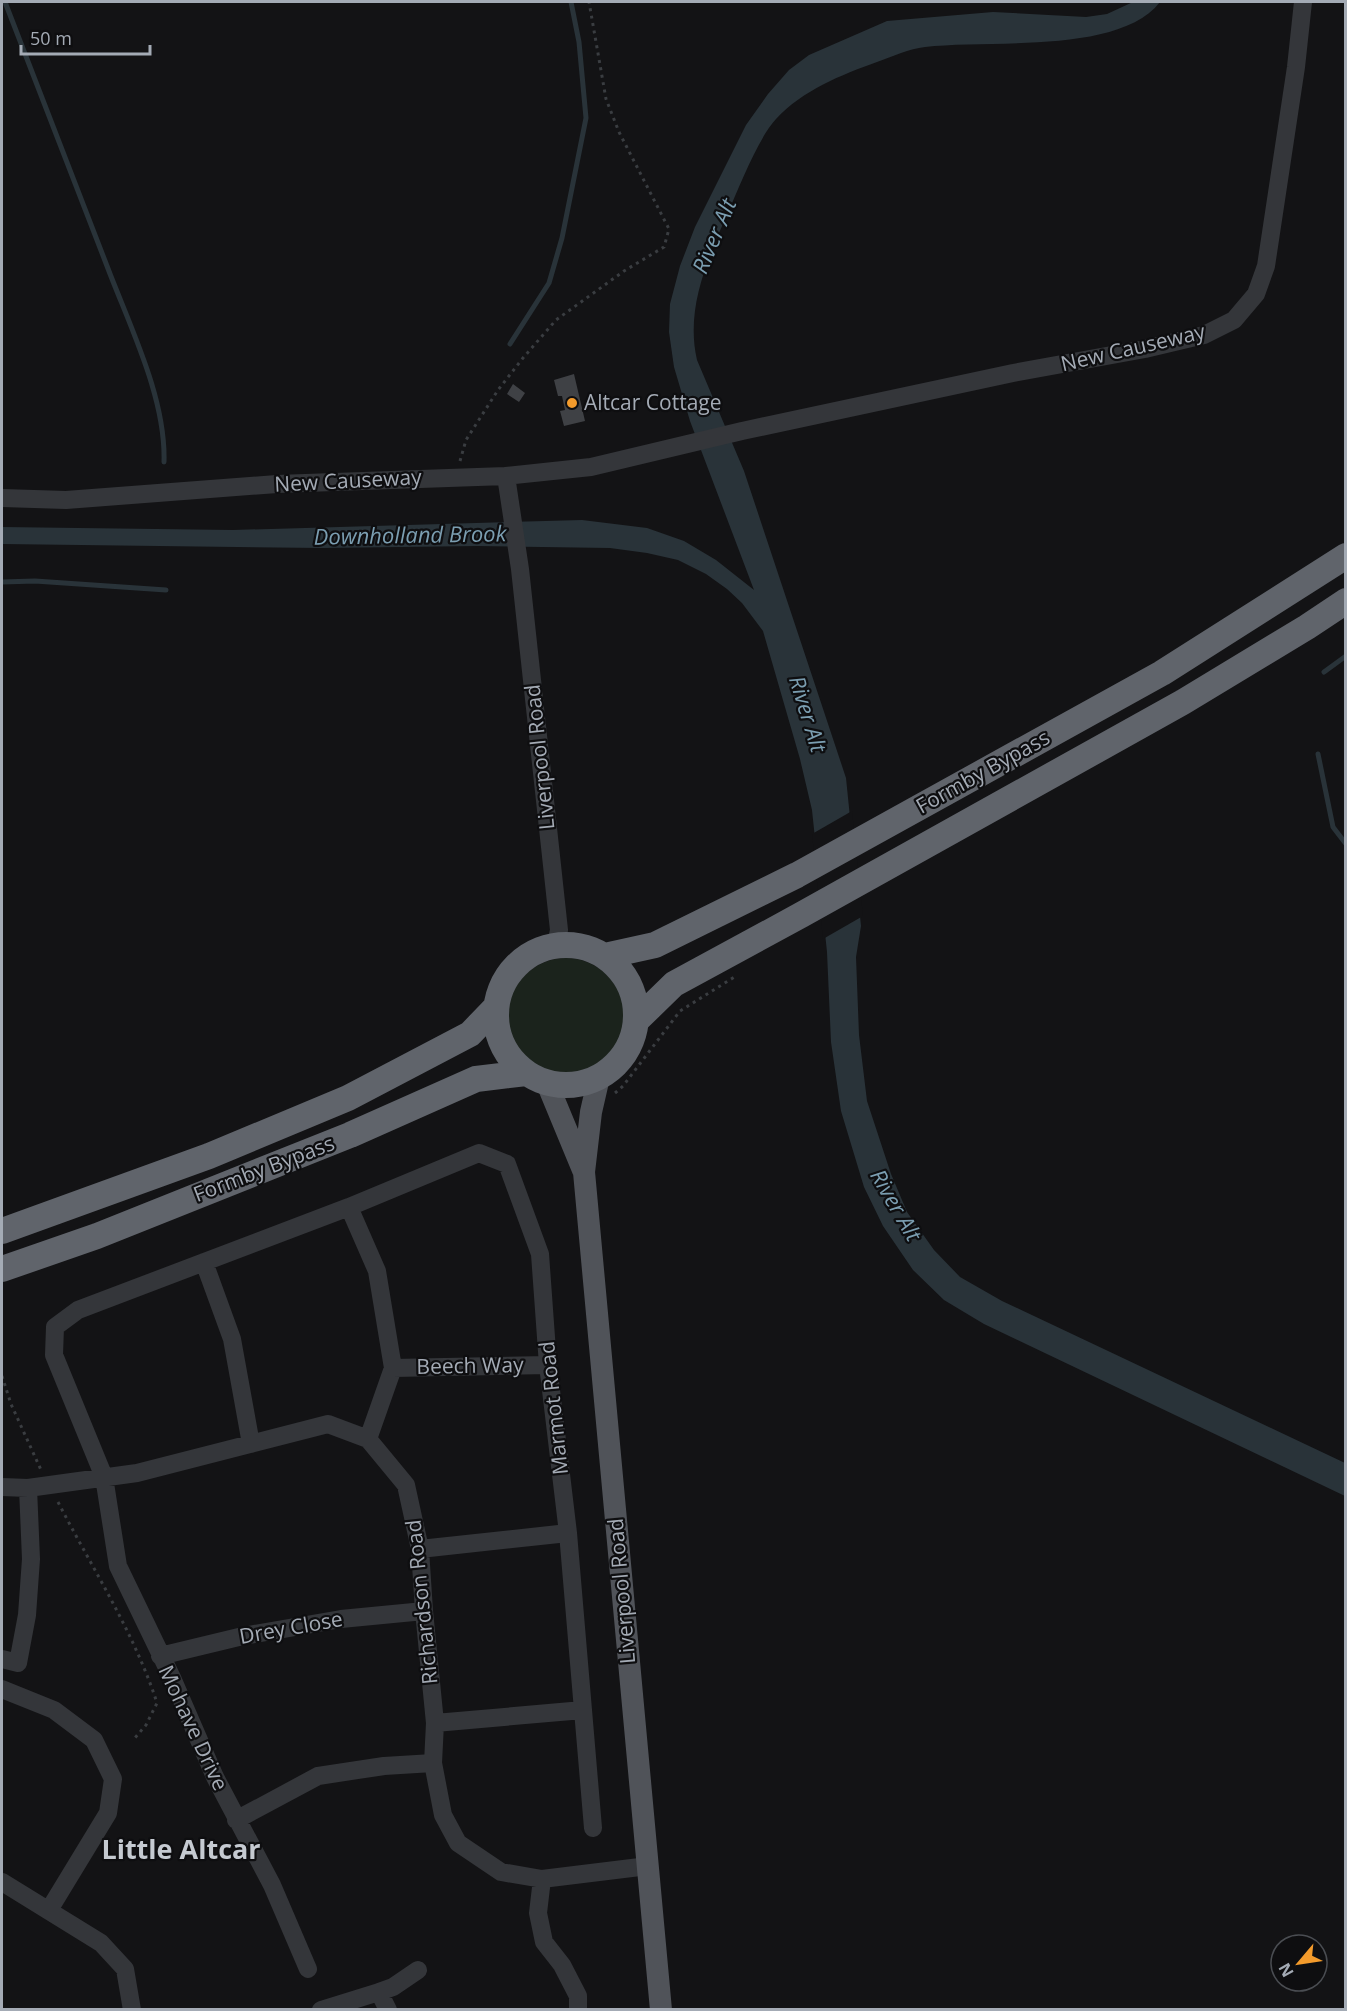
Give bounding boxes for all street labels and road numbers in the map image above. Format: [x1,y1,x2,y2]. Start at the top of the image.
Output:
street label: New Causeway [1058,317,1208,377]
street label: New Causeway [274,462,423,498]
street label: Liverpool Road [517,683,561,831]
street label: Formby Bypass [911,723,1054,819]
street label: Formby Bypass [189,1128,338,1208]
street label: Marmot Road [532,1340,574,1476]
street label: Beech Way [416,1350,524,1380]
street label: Liverpool Road [601,1517,641,1665]
street label: Richardson Road [398,1518,444,1686]
street label: Drey Close [237,1604,345,1650]
street label: Mohave Drive [153,1660,235,1795]

